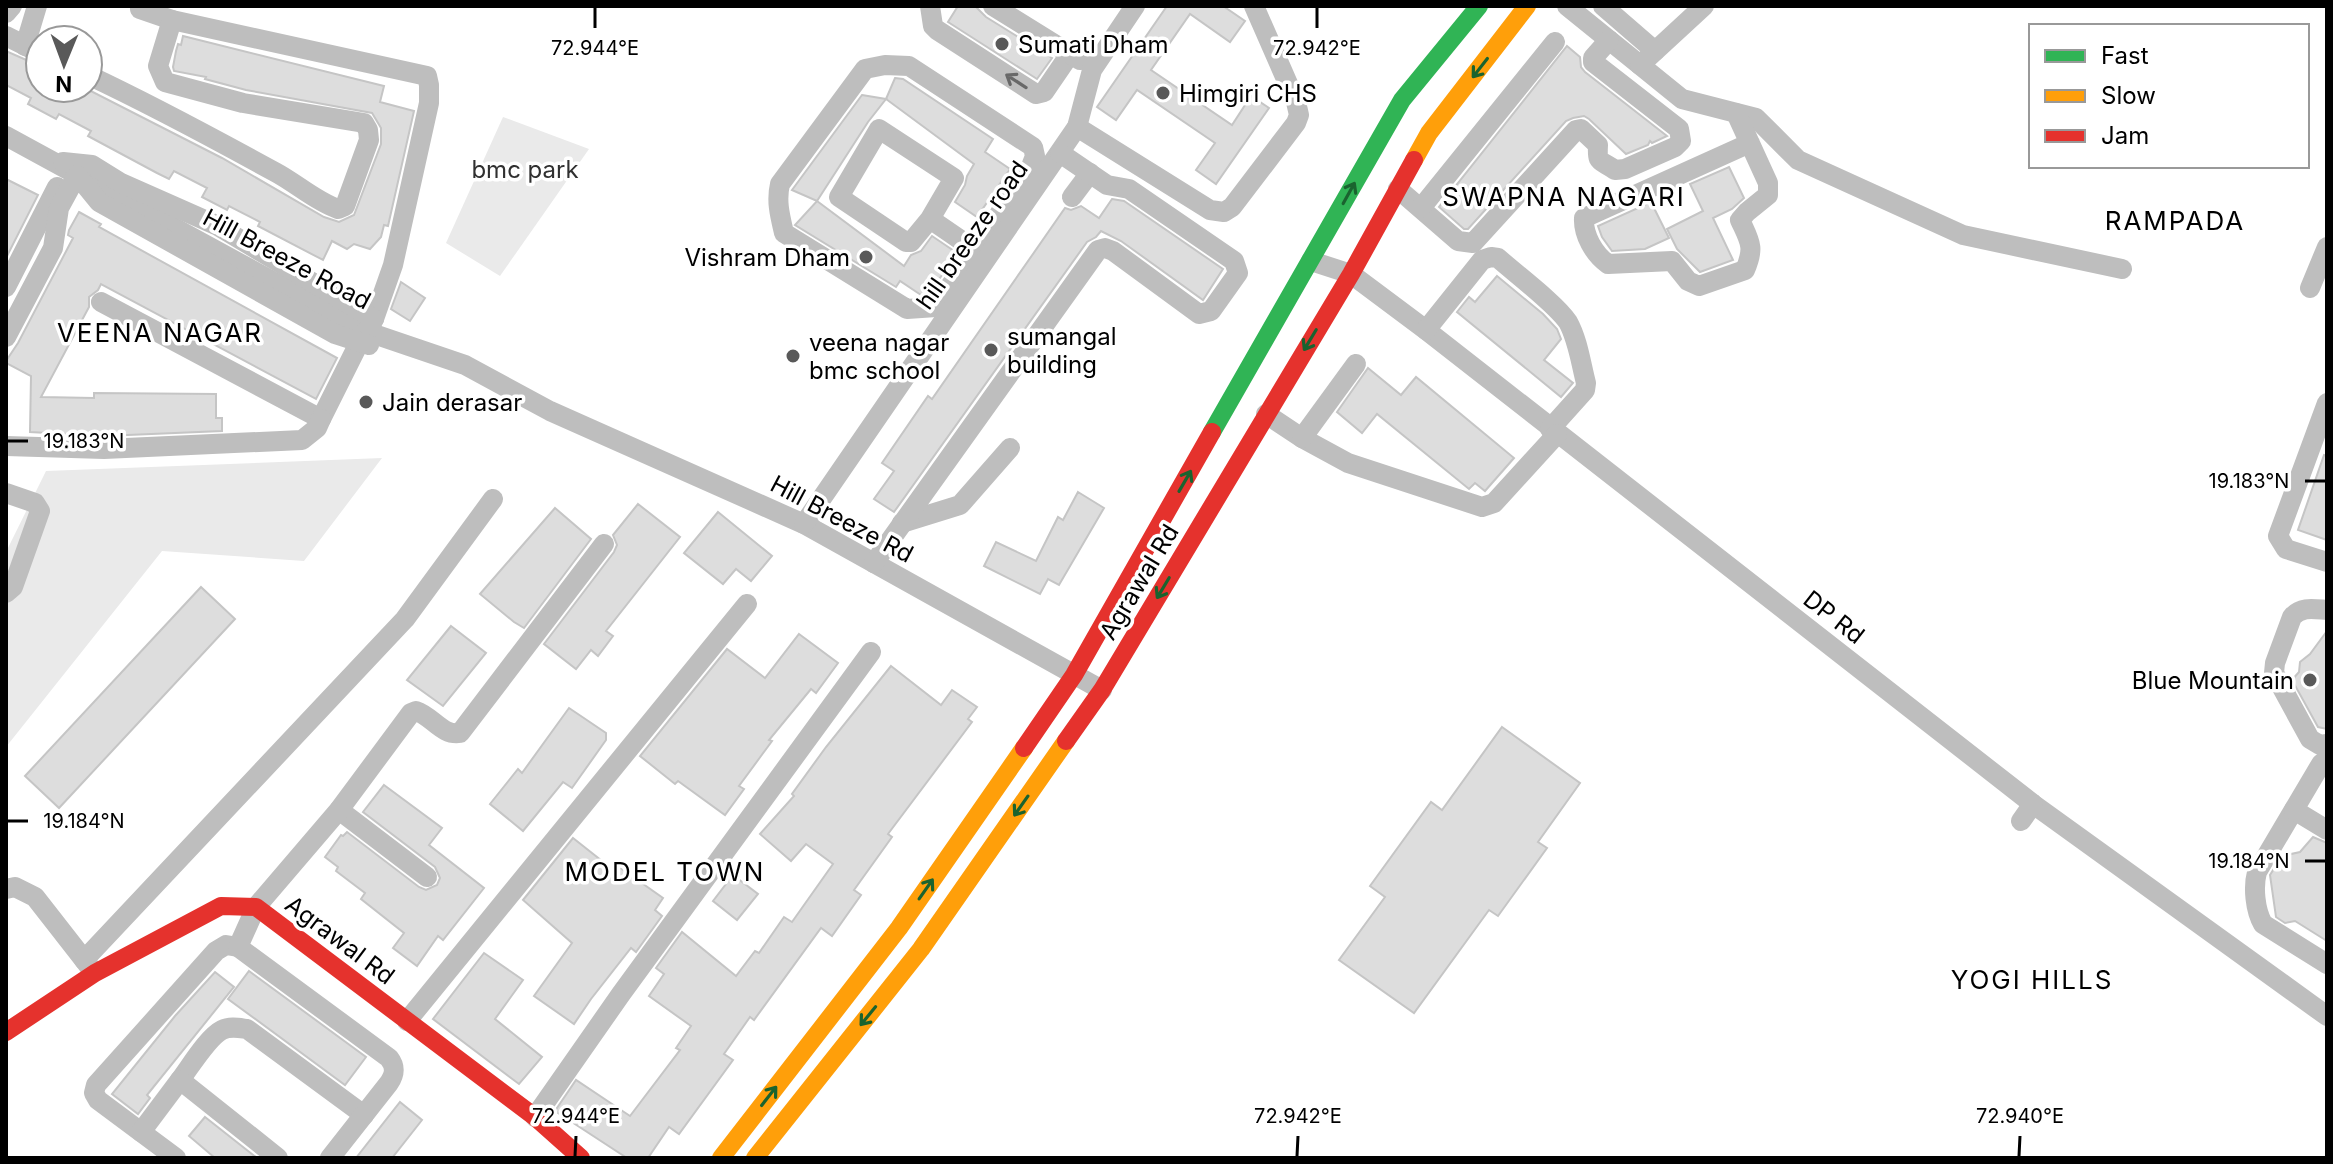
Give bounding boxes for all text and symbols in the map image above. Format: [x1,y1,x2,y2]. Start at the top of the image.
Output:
north arrow [24,24,104,104]
legend [2029,24,2309,168]
place label: Sumati Dham [1018,30,1169,59]
marker: Sumati Dham [993,35,1011,53]
text: 72.944°E [551,36,639,60]
text: 72.942°E [1273,36,1361,60]
text: Fast [2101,41,2149,70]
one-way arrow [1471,57,1488,78]
text: N [55,71,72,97]
one-way arrow [1006,73,1028,90]
place label: Himgiri CHS [1179,79,1317,108]
text: Slow [2101,81,2156,110]
marker: Himgiri CHS [1154,84,1172,102]
text: Jam [2101,121,2149,150]
park label: bmc park [471,155,579,184]
street label: hill breeze road [910,155,1034,315]
district label: SWAPNA NAGARI [1442,181,1686,212]
one-way arrow [1341,182,1357,205]
street label: Hill Breeze Road [198,203,376,315]
district label: RAMPADA [2105,205,2245,236]
place label: Vishram Dham [684,243,850,272]
marker: Vishram Dham [857,248,875,266]
district label: VEENA NAGAR [57,317,263,348]
place label: sumangal building [1007,322,1117,379]
place label: veena nagar bmc school [809,328,949,385]
one-way arrow [1302,328,1318,351]
marker: sumangal building [982,341,1000,359]
marker: veena nagar bmc school [784,347,802,365]
place label: Jain derasar [382,388,522,417]
marker: Jain derasar [357,393,375,411]
text: 19.183°N [44,429,124,453]
street label: Hill Breeze Rd [766,469,918,569]
one-way arrow [1178,469,1193,493]
text: 19.183°N [2209,469,2289,493]
street label: Agrawal Rd [1093,519,1185,645]
one-way arrow [1155,576,1171,599]
street label: DP Rd [1798,584,1870,650]
place label: Blue Mountain [2132,666,2294,695]
marker: Blue Mountain [2301,671,2319,689]
one-way arrow [1013,794,1029,816]
text: 19.184°N [43,809,125,833]
text: 19.184°N [2208,849,2290,873]
district label: MODEL TOWN [565,856,765,887]
one-way arrow [918,879,934,901]
street label: Agrawal Rd [280,890,400,990]
district label: YOGI HILLS [1951,964,2113,995]
one-way arrow [860,1005,877,1026]
one-way arrow [761,1086,778,1107]
text: 72.944°E [532,1104,620,1128]
text: 72.942°E [1254,1104,1342,1128]
text: 72.940°E [1976,1104,2064,1128]

